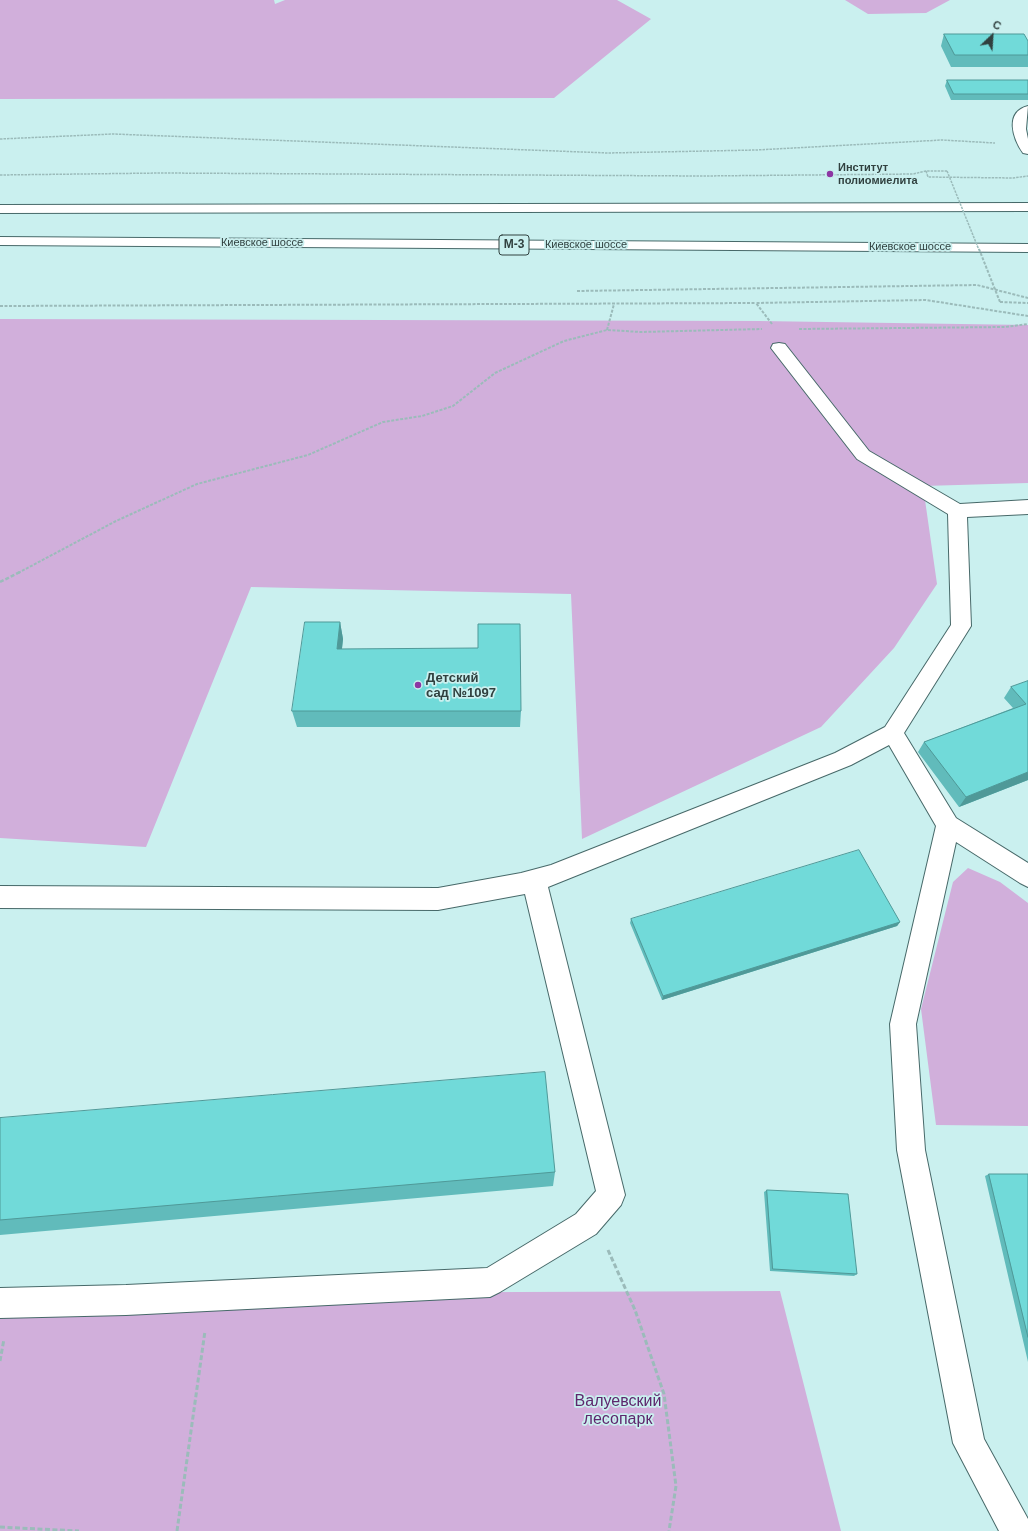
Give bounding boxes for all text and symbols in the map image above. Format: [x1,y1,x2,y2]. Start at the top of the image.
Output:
north arrow [972,16,1012,56]
text: С [991,18,1003,32]
place label: Институт полиомиелита [838,161,918,187]
marker: Институт полиомиелита [825,169,835,179]
road number: М-3 [499,235,529,255]
street label: Киевское шоссе [221,236,303,250]
street label: Киевское шоссе [545,238,627,252]
street label: Киевское шоссе [869,240,951,254]
place label: Детский сад №1097 [426,670,496,701]
marker: Детский сад №1097 [413,680,423,690]
park label: Валуевский лесопарк [575,1392,661,1430]

